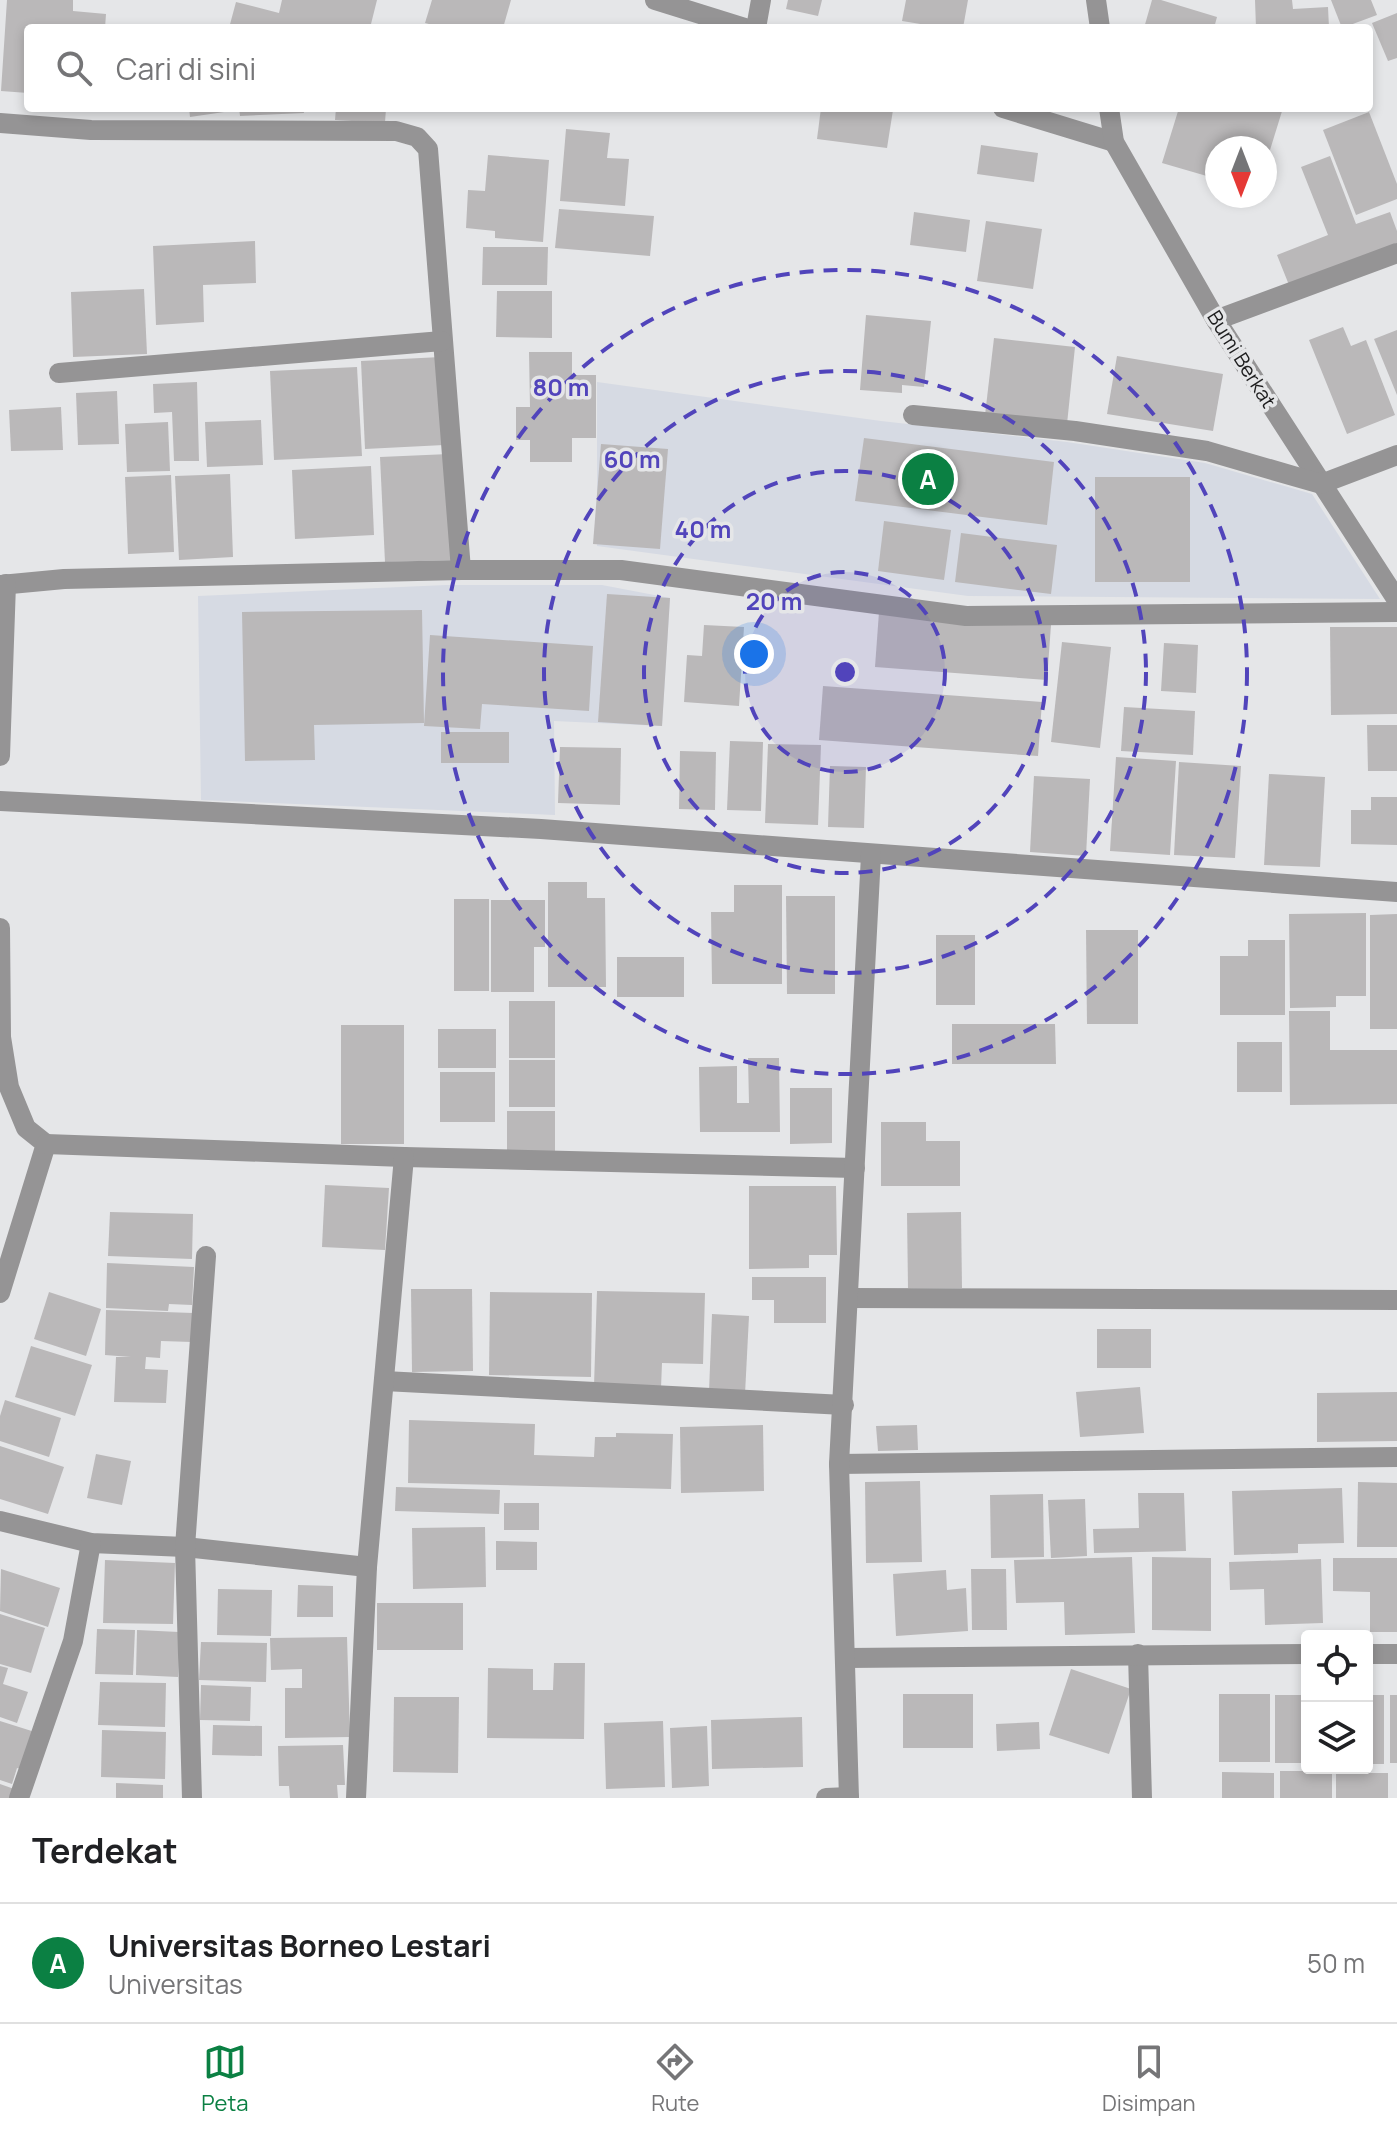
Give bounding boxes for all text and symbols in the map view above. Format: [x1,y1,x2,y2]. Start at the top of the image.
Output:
search box [24,24,1373,112]
icon: search [52,46,96,90]
text: Cari di sini [116,48,256,89]
north arrow [1205,136,1277,208]
street label: Bumi Berkat [1201,305,1283,413]
text: 80 m [533,370,589,403]
text: 60 m [603,442,661,475]
pin: A [902,449,954,509]
text: 40 m [675,512,731,545]
text: 20 m [746,584,802,617]
your location [734,634,774,674]
centre of rings [831,658,859,686]
map controls [1301,1630,1373,1774]
button: locate [1301,1630,1373,1702]
button: layers [1301,1702,1373,1774]
text: Terdekat [32,1827,178,1873]
text: Universitas Borneo Lestari [108,1925,491,1966]
text: A [49,1945,67,1981]
text: 50 m [1307,1945,1365,1981]
text: Universitas [108,1966,243,2002]
tab: Peta [201,2040,248,2118]
tab: Rute [651,2040,699,2118]
tab: Disimpan [1102,2040,1196,2118]

